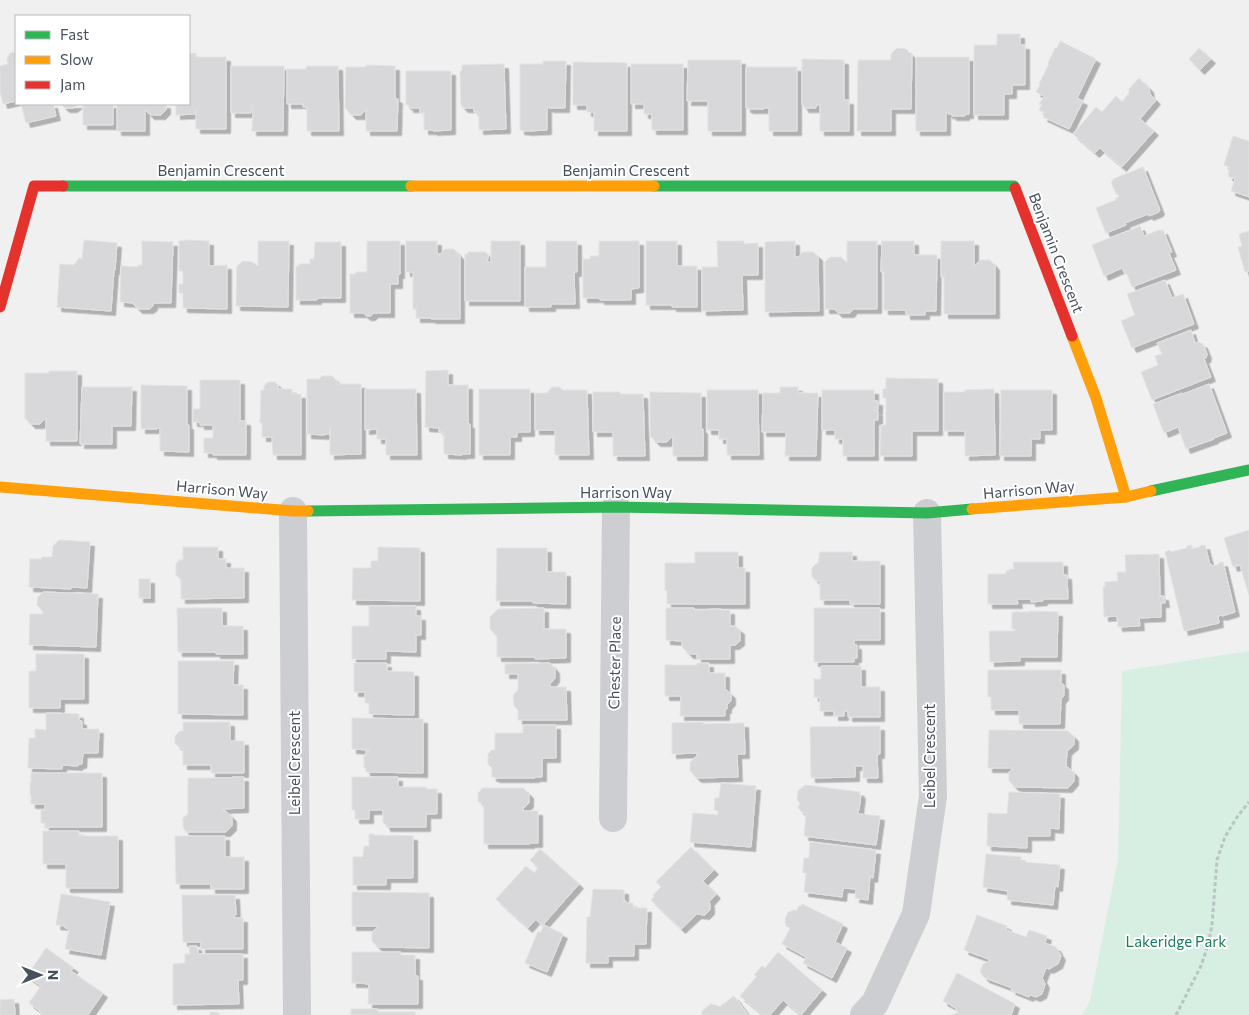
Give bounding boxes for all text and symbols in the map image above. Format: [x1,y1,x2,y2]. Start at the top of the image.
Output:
legend [15,15,190,105]
text: Fast [60,25,89,43]
text: Slow [60,50,93,68]
text: Jam [60,75,85,93]
street label: Benjamin Crescent [157,161,285,179]
street label: Benjamin Crescent [562,161,690,179]
street label: Benjamin Crescent [1026,190,1088,315]
street label: Harrison Way [175,476,269,502]
street label: Harrison Way [982,476,1076,502]
street label: Harrison Way [580,483,672,501]
street label: Chester Place [604,616,624,710]
street label: Leibel Crescent [920,704,938,808]
street label: Leibel Crescent [285,711,303,815]
park label: Lakeridge Park [1126,932,1226,950]
north arrow [15,950,65,1000]
text: N [45,970,62,980]

